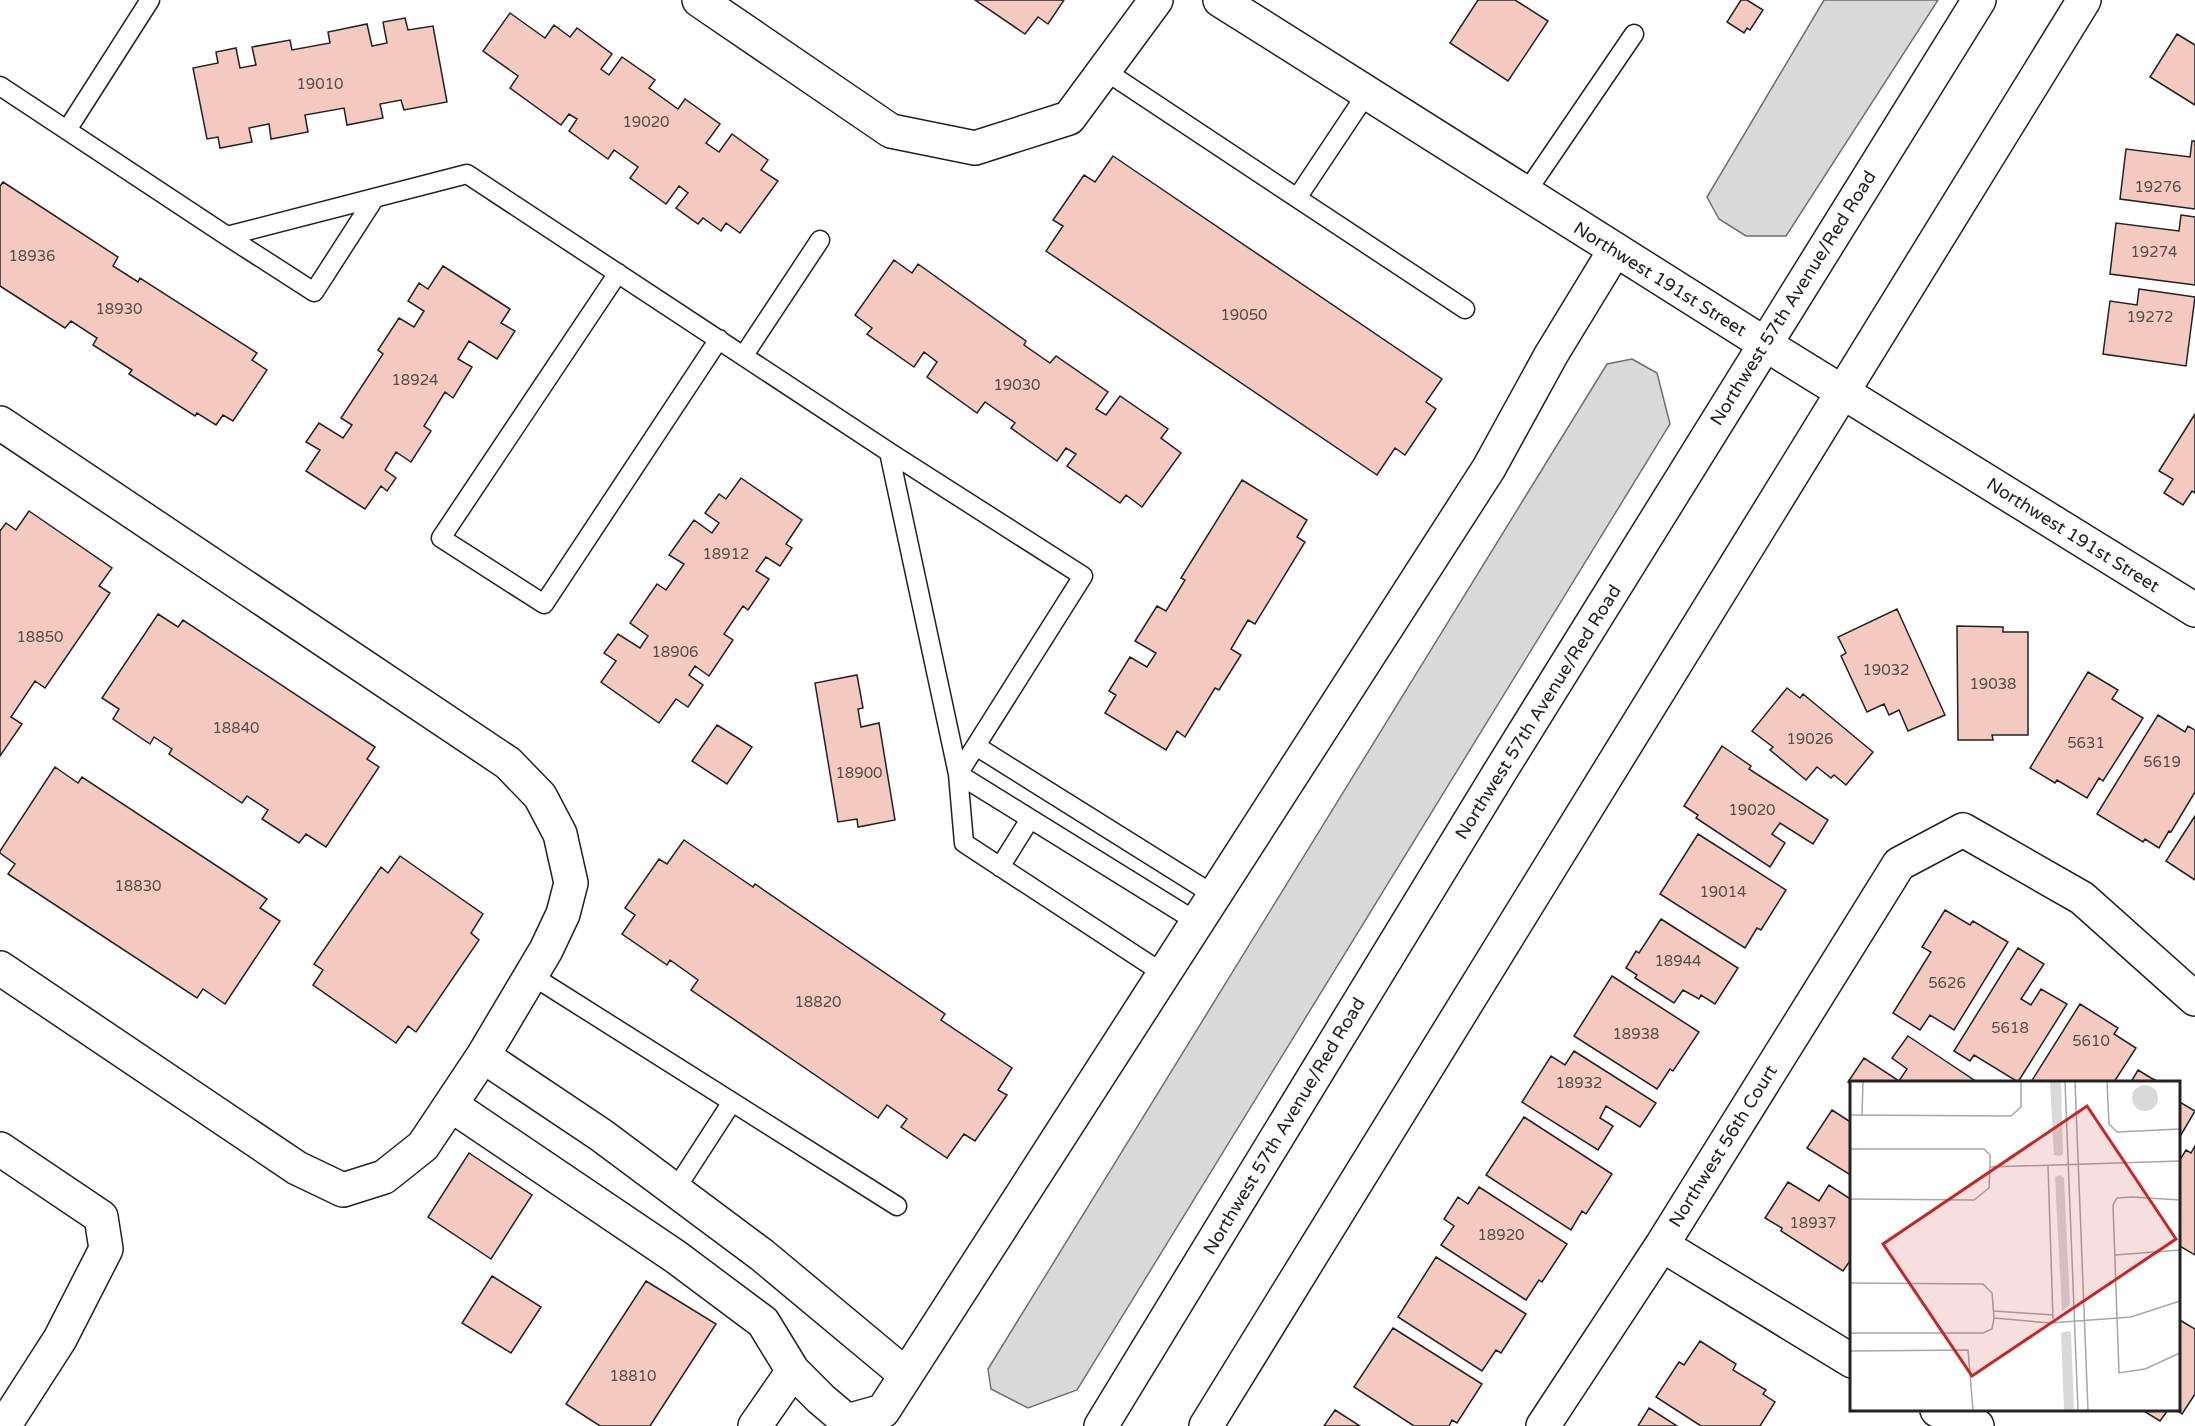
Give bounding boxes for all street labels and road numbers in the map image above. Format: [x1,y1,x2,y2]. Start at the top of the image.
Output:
street label: Northwest 57th Avenue/Red Road [1705,167,1881,429]
street label: Northwest 191st Street [1570,217,1751,341]
street label: Northwest 191st Street [1983,473,2164,597]
street label: Northwest 57th Avenue/Red Road [1450,581,1626,843]
street label: Northwest 57th Avenue/Red Road [1198,993,1370,1259]
street label: Northwest 56th Court [1664,1061,1782,1231]

